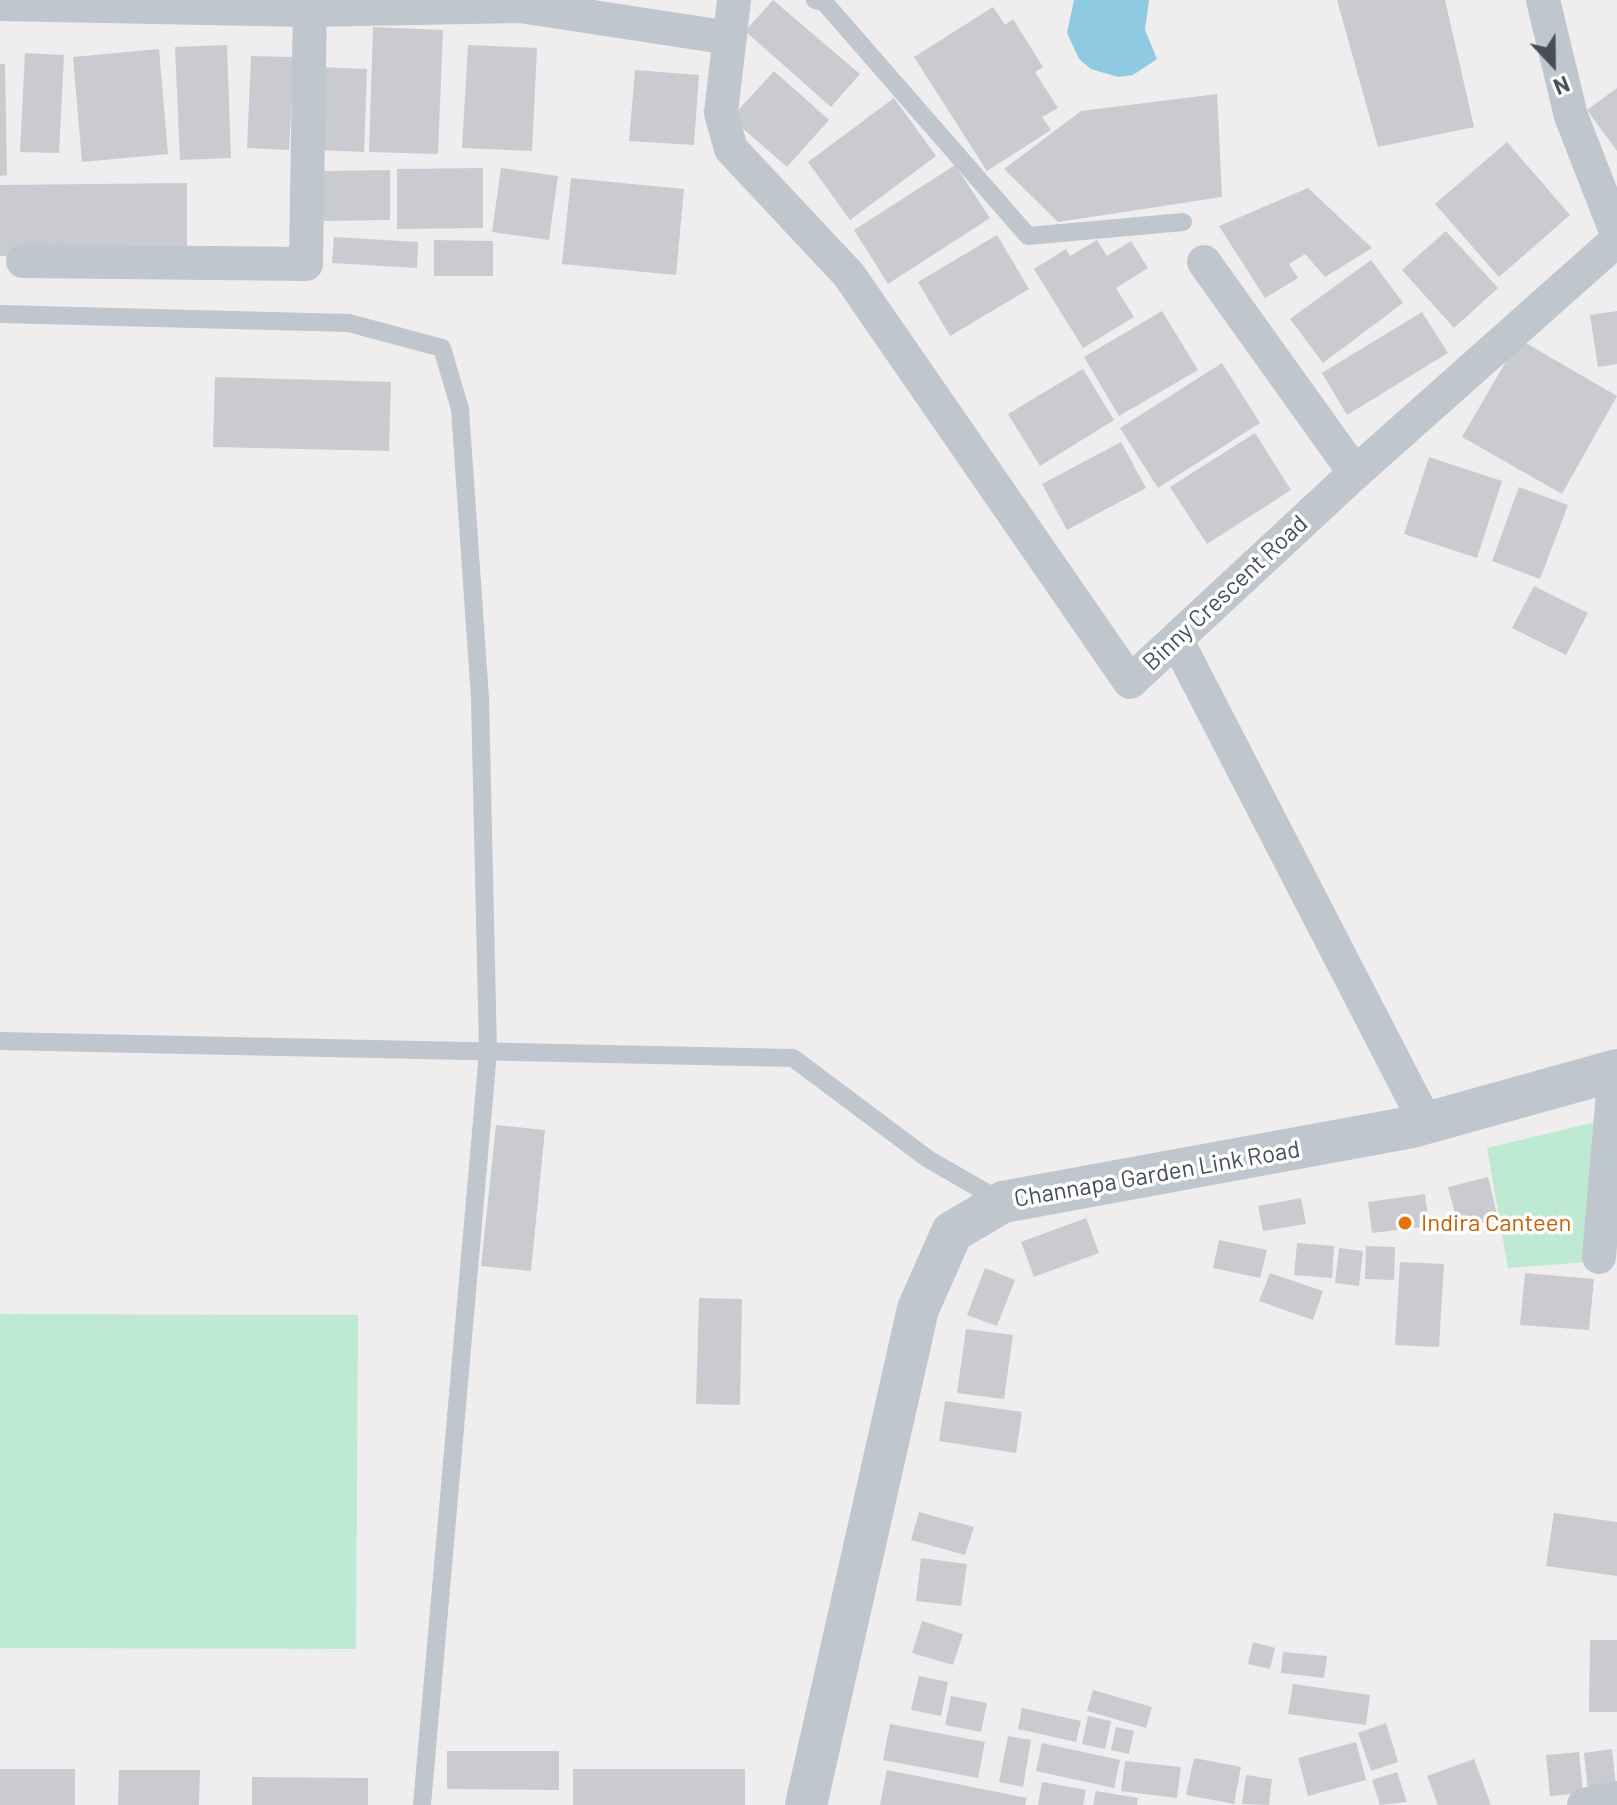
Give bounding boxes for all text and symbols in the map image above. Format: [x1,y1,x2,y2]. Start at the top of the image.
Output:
north arrow [1513,24,1593,104]
text: N [1550,71,1574,101]
street label: Binny Crescent Road [1137,509,1313,677]
street label: Channapa Garden Link Road [1012,1135,1302,1213]
place label: Indira Canteen [1421,1209,1571,1237]
marker: Indira Canteen [1396,1214,1414,1232]

